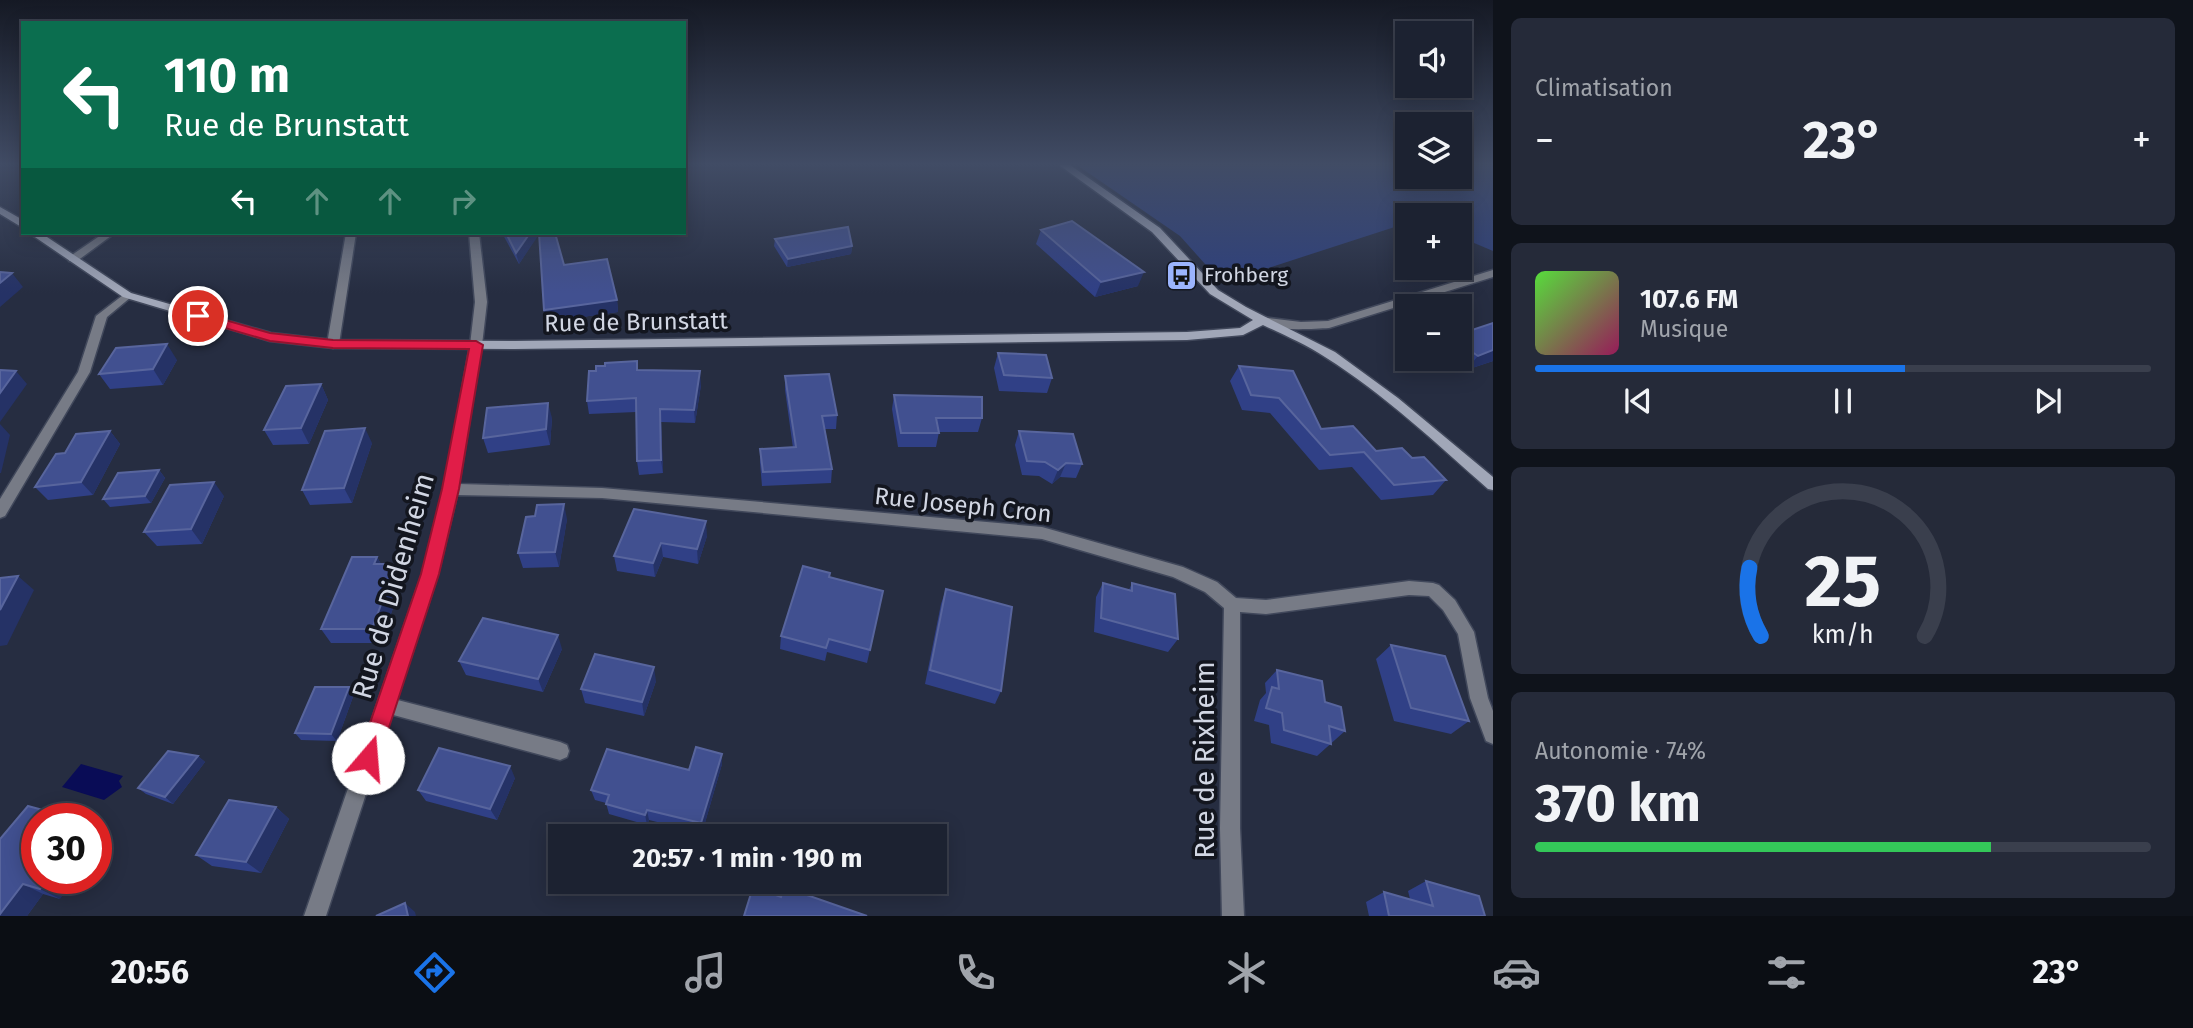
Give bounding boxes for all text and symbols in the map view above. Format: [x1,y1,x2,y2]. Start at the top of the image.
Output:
map controls [1395,21,1472,371]
button: sound [1395,21,1472,98]
text: 110 m [164,46,290,105]
icon: left [49,49,140,140]
text: Climatisation [1535,74,1673,102]
text: Rue de Brunstatt [164,106,409,144]
text: 23° [1803,109,1883,172]
button: layers [1395,112,1472,189]
text: − [1535,117,1554,163]
text: + [2132,117,2151,163]
icon: left [225,182,263,220]
icon: ahead [298,182,336,220]
icon: ahead [371,182,409,220]
icon: right [444,182,482,220]
button: + [1395,203,1472,280]
bus stop icon: Frohberg [1164,258,1198,292]
place label: Frohberg [1204,262,1288,288]
text: 107.6 FM [1640,284,1738,315]
pin [168,286,228,346]
button: − [1395,294,1472,371]
icon: arrive [179,297,217,335]
street label: Rue de Brunstatt [544,306,728,338]
text: Musique [1640,315,1728,343]
icon: previous [1619,382,1657,420]
icon: pause [1824,382,1862,420]
icon: next [2029,382,2067,420]
street label: Rue de Didenheim [345,469,441,703]
street label: Rue Joseph Cron [873,482,1053,528]
text: 25 [1805,539,1881,626]
text: km/h [1812,620,1874,650]
street label: Rue de Rixheim [1188,661,1221,859]
position arrow [331,721,405,795]
text: Autonomie · 74% [1535,737,1706,765]
text: 370 km [1535,772,1701,835]
speed limit sign: 30 [21,803,112,894]
text: 20:57 · 1 min · 190 m [632,843,863,874]
icon: directions [410,948,459,997]
icon: music [681,948,730,997]
icon: phone [951,948,1000,997]
icon: climate [1222,948,1271,997]
icon: car [1492,948,1541,997]
icon: filters [1762,948,1811,997]
text: 20:56 [111,953,189,991]
text: 23° [2033,953,2082,991]

